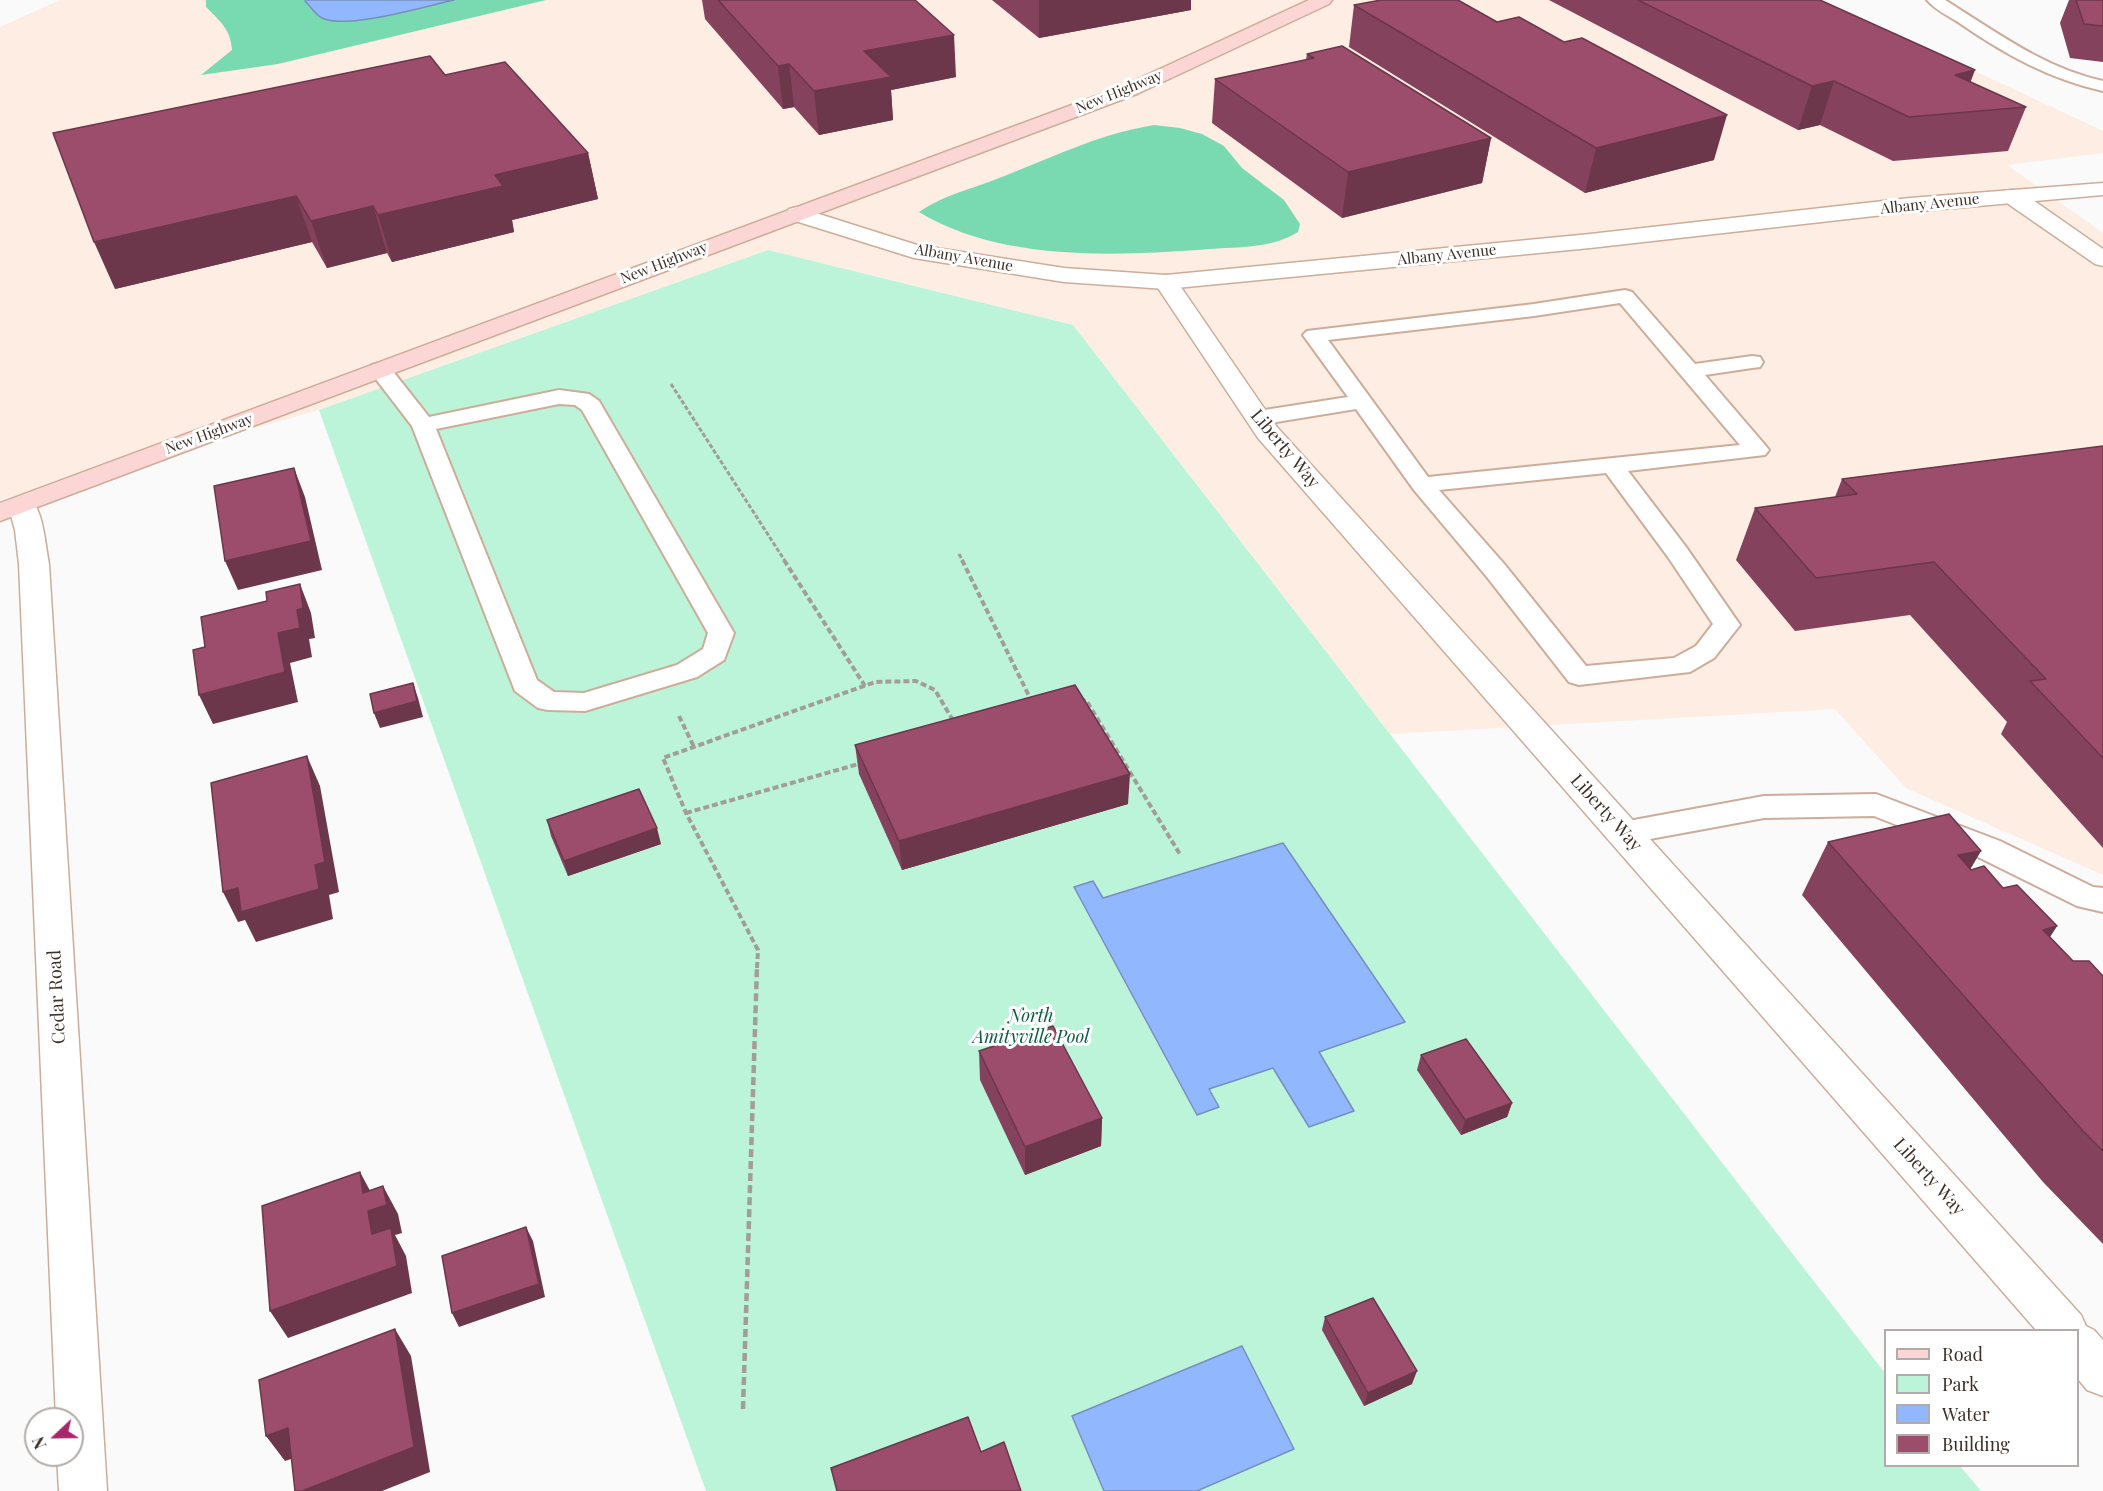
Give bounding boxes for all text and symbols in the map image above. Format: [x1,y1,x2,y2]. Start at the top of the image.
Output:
street label: New Highway [1073,66,1165,118]
street label: Albany Avenue [1880,190,1980,218]
street label: New Highway [618,238,710,288]
street label: Albany Avenue [914,241,1014,275]
street label: Albany Avenue [1397,241,1497,269]
street label: Liberty Way [1246,405,1324,493]
street label: New Highway [163,410,255,458]
street label: Liberty Way [1566,770,1646,856]
street label: Cedar Road [44,949,70,1045]
park label: North Amityville Pool [973,1005,1089,1048]
street label: Liberty Way [1889,1134,1969,1220]
legend [1884,1329,2079,1467]
text: Road [1942,1342,1983,1366]
text: Park [1942,1372,1979,1396]
text: Water [1942,1402,1990,1426]
north arrow [24,1407,84,1467]
text: Building [1942,1432,2010,1456]
text: N [27,1434,51,1452]

